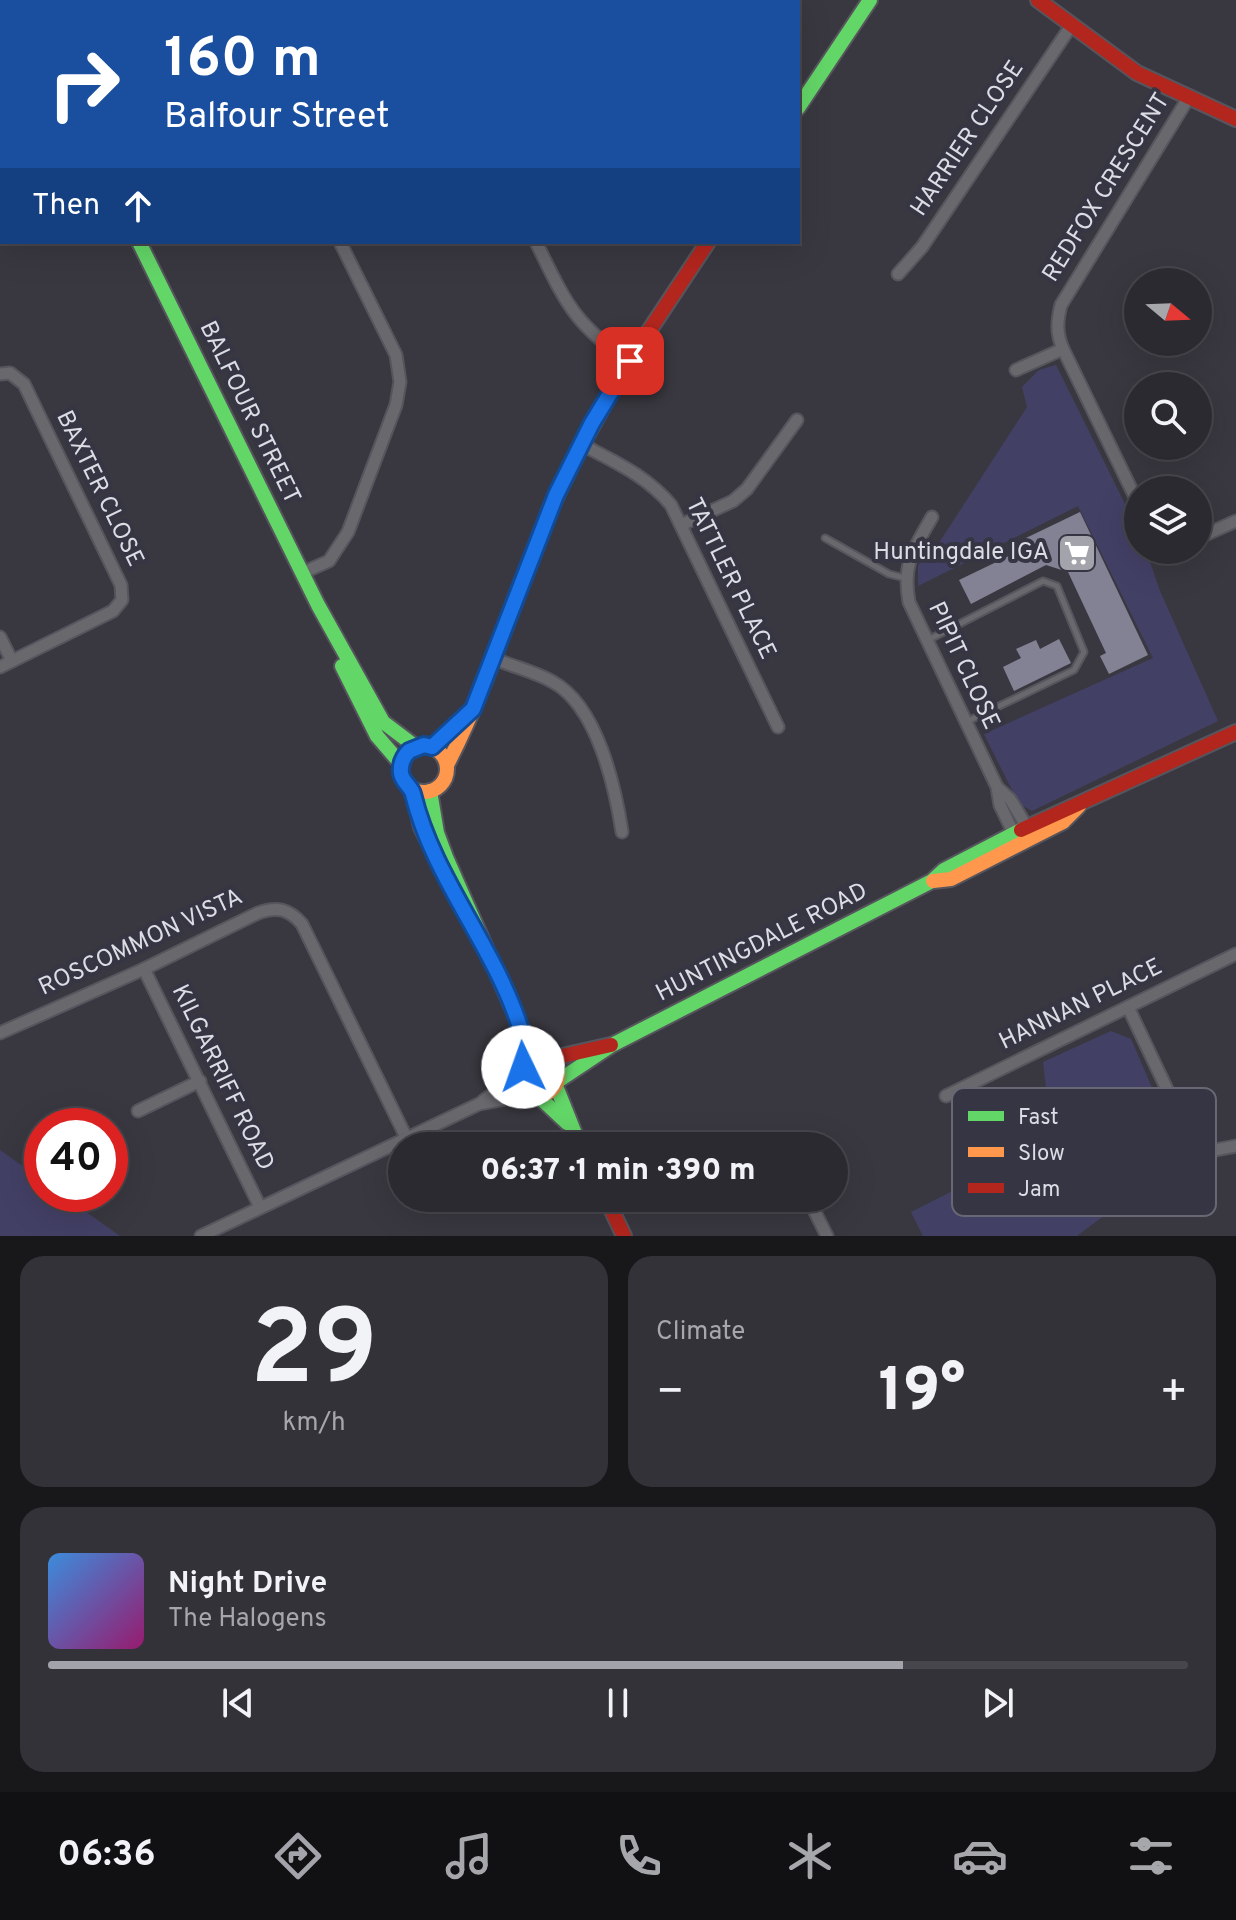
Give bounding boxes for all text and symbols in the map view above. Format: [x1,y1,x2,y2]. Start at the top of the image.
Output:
text: 160 m [164,26,321,96]
icon: right [32,32,136,136]
street label: HARRIER CLOSE [905,55,1031,223]
street label: REDFOX CRESCENT [1037,88,1177,288]
text: Balfour Street [164,95,390,141]
icon: ahead [116,184,160,228]
text: Then [32,188,100,225]
north arrow [1124,268,1212,356]
map controls [1124,268,1212,564]
street label: BALFOUR STREET [192,317,306,509]
pin [596,327,664,395]
icon: arrive [608,339,652,383]
button: search [1124,372,1212,460]
street label: BAXTER CLOSE [48,406,150,572]
button: layers [1124,476,1212,564]
street label: TATTLER PLACE [678,493,782,665]
supermarket icon: Huntingdale IGA [1056,532,1098,574]
place label: Huntingdale IGA [873,538,1049,568]
street label: PIPIT CLOSE [920,597,1006,735]
street label: HUNTINGDALE ROAD [651,877,873,1009]
street label: ROSCOMMON VISTA [34,883,248,1003]
street label: HANNAN PLACE [994,953,1168,1057]
street label: KILGARRIFF ROAD [164,980,280,1176]
position arrow [481,1025,565,1109]
legend [952,1088,1216,1216]
text: Fast [1018,1105,1059,1132]
speed limit sign: 40 [24,1108,128,1212]
text: Slow [1018,1141,1065,1168]
text: 06:37 · 1 min · 390 m [480,1153,756,1190]
text: Jam [1018,1177,1061,1204]
text: 29 [250,1289,378,1421]
text: Climate [656,1316,745,1349]
text: 19° [879,1356,965,1432]
text: − [656,1366,684,1422]
text: + [1160,1366,1188,1422]
text: km/h [282,1407,346,1440]
text: Night Drive [168,1566,327,1603]
text: The Halogens [168,1603,327,1636]
icon: previous [216,1681,260,1725]
icon: pause [596,1681,640,1725]
icon: next [976,1681,1020,1725]
icon: directions [270,1828,326,1884]
icon: music [441,1828,497,1884]
icon: phone [611,1828,667,1884]
icon: climate [782,1828,838,1884]
icon: car [952,1828,1008,1884]
icon: filters [1123,1828,1179,1884]
text: 06:36 [57,1833,156,1879]

